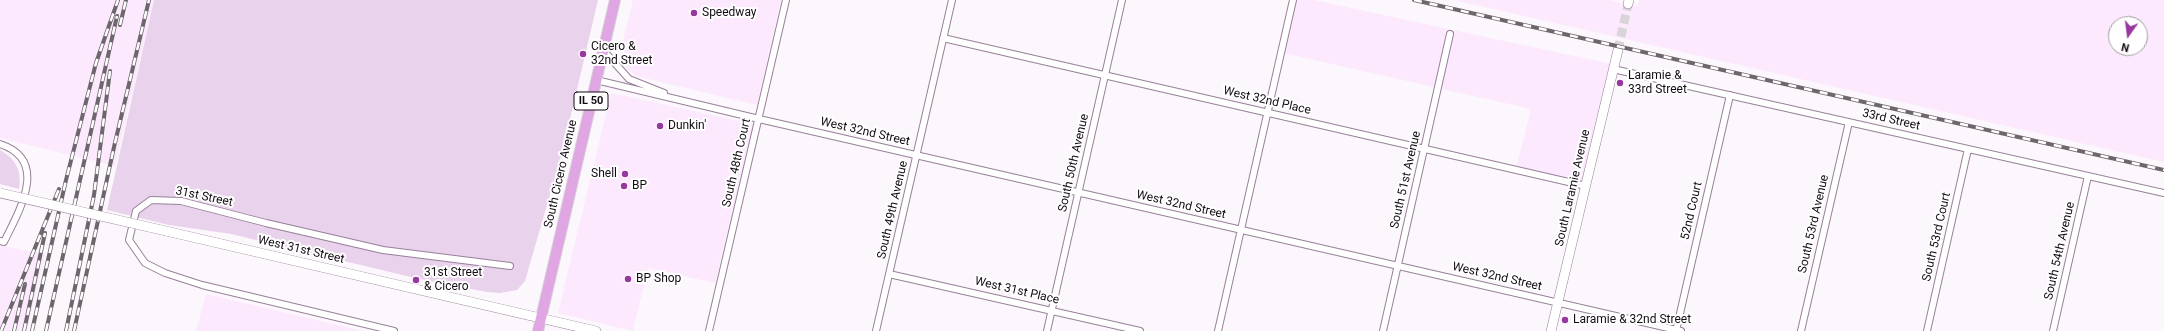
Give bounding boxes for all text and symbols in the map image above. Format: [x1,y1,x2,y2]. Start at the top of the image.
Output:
place label: Speedway [702,6,756,20]
marker: Speedway [689,8,699,18]
north arrow [2108,16,2148,56]
place label: Cicero & 32nd Street [591,40,653,68]
text: N [2120,40,2131,54]
marker: Cicero & 32nd Street [578,49,588,59]
place label: Laramie & 33rd Street [1628,69,1687,97]
marker: Laramie & 33rd Street [1615,78,1625,88]
street label: West 32nd Place [1222,84,1312,118]
road number: IL 50 [574,92,608,110]
street label: 33rd Street [1861,106,1921,134]
street label: South 50th Avenue [1056,112,1092,214]
street label: West 32nd Street [819,115,911,149]
street label: South 48th Court [720,117,754,209]
street label: South Cicero Avenue [542,119,580,229]
place label: Dunkin' [668,119,706,133]
marker: Dunkin' [655,121,665,131]
street label: South Laramie Avenue [1553,128,1593,248]
street label: South 51st Avenue [1388,130,1424,230]
street label: South 49th Avenue [875,159,911,261]
place label: Shell [591,167,617,181]
marker: Shell [620,169,630,179]
street label: South 53rd Avenue [1796,173,1832,275]
place label: BP [632,179,647,193]
street label: 52nd Court [1678,180,1706,242]
marker: BP [619,181,629,191]
street label: 31st Street [174,184,234,210]
street label: West 32nd Street [1135,188,1227,222]
street label: South 53rd Court [1920,191,1954,283]
street label: South 54th Avenue [2042,200,2078,302]
street label: West 31st Street [256,233,346,267]
street label: West 32nd Street [1451,260,1543,294]
place label: 31st Street & Cicero [424,266,482,294]
place label: BP Shop [636,272,681,286]
marker: BP Shop [623,274,633,284]
street label: West 31st Place [973,274,1061,308]
marker: 31st Street & Cicero [411,275,421,285]
place label: Laramie & 32nd Street [1573,313,1691,327]
marker: Laramie & 32nd Street [1560,315,1570,325]

